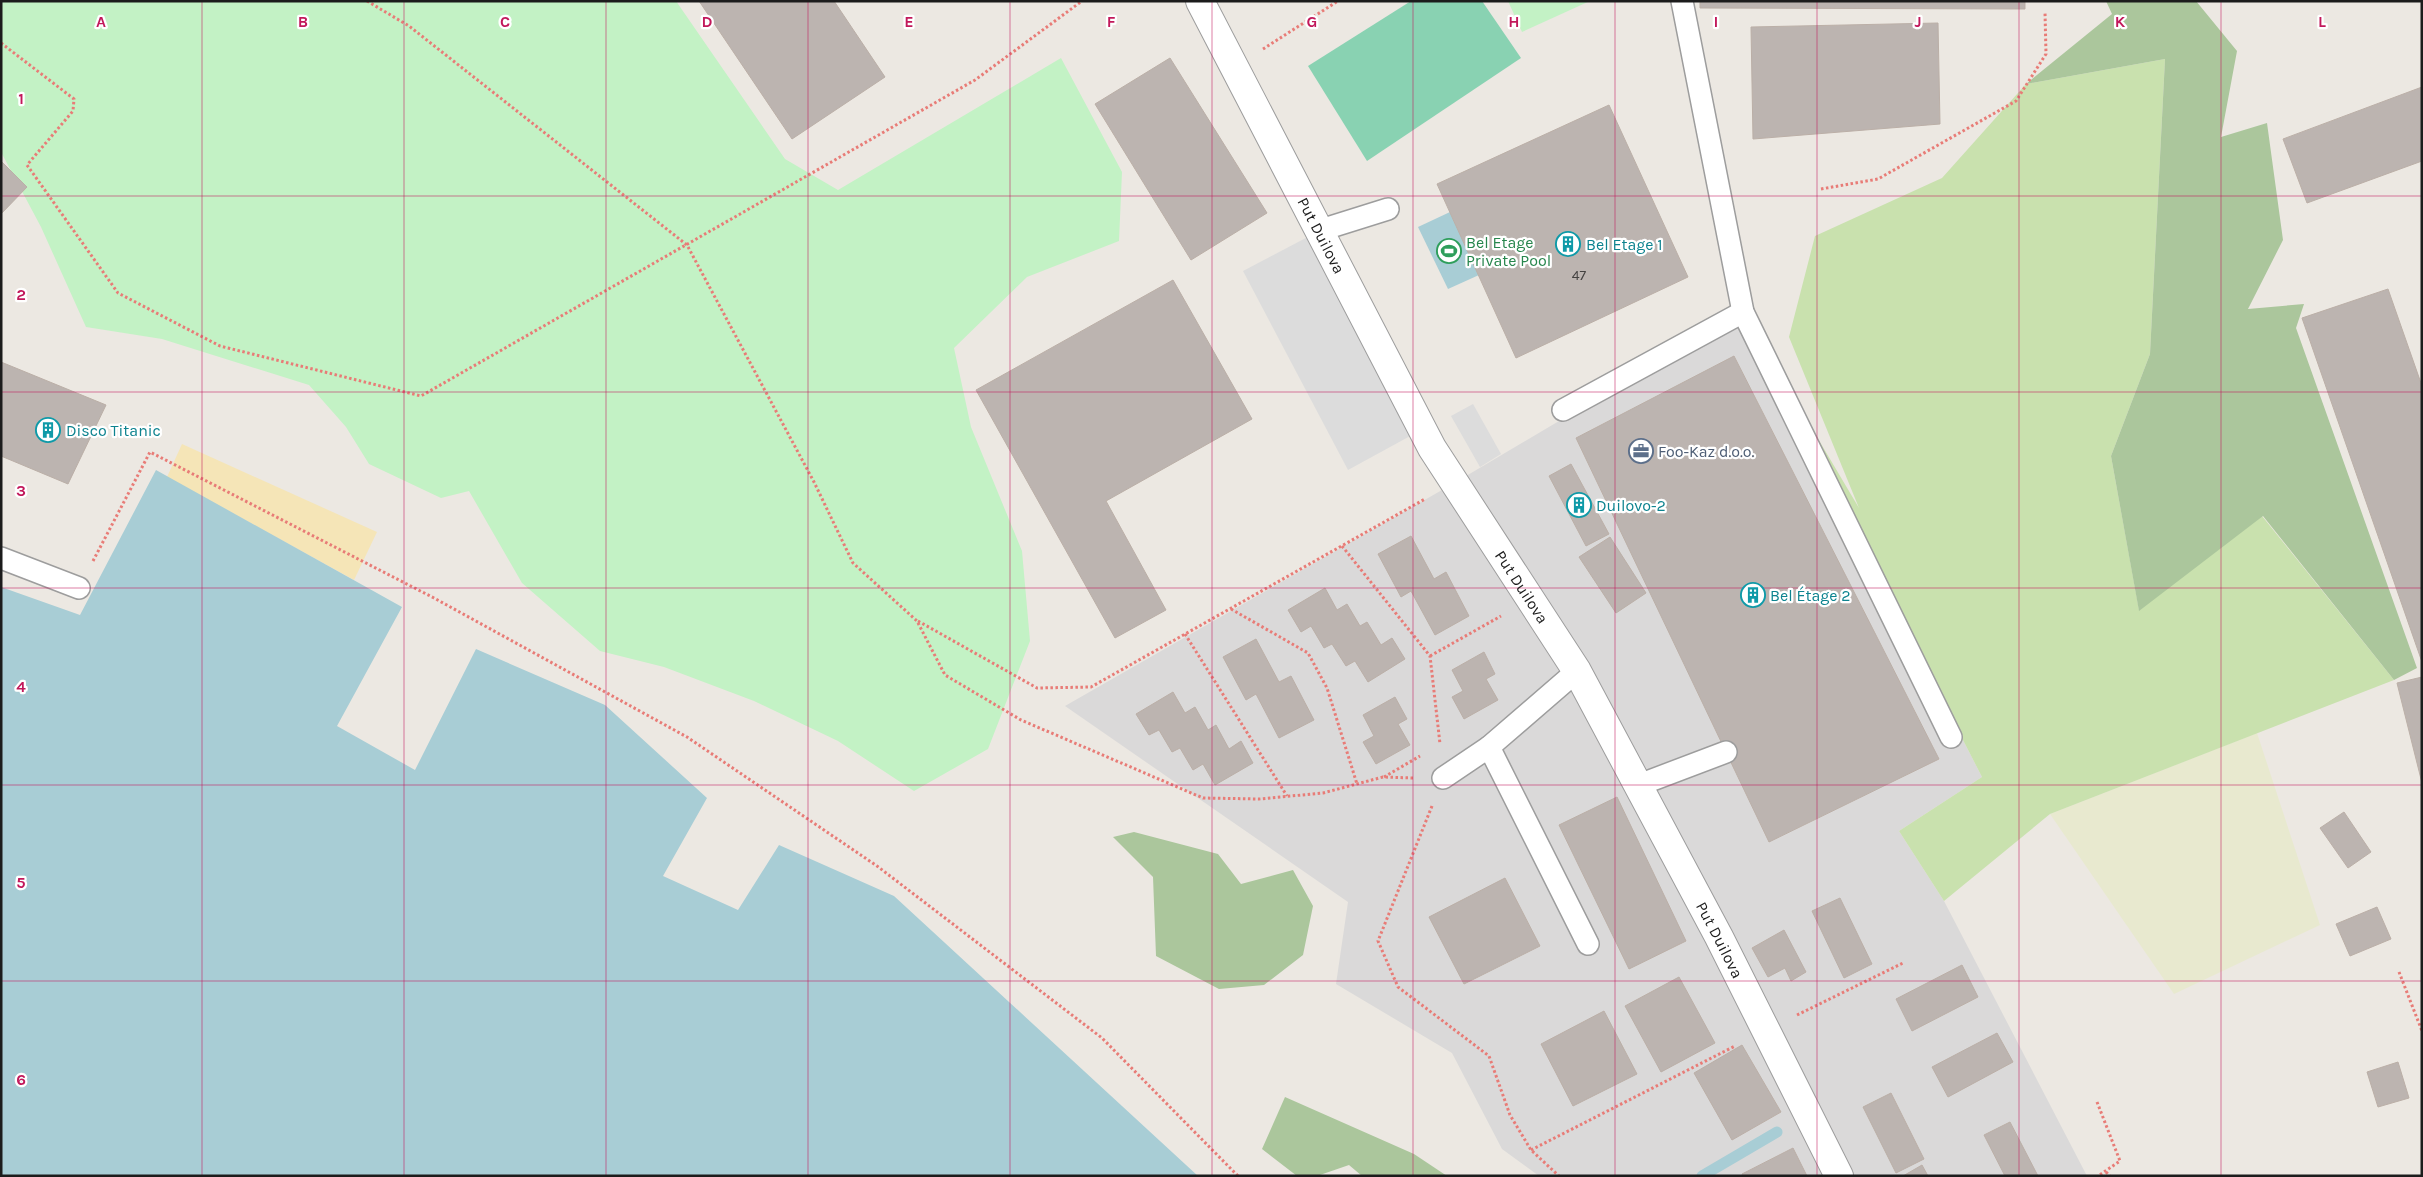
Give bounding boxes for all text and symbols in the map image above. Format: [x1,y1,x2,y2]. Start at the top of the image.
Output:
text: A [96,12,106,31]
text: B [298,12,308,31]
text: C [500,12,510,31]
text: D [702,12,713,31]
text: E [904,12,914,31]
text: F [1107,12,1116,31]
text: G [1307,12,1317,31]
text: H [1508,12,1520,31]
text: I [1714,12,1718,31]
text: J [1914,12,1922,31]
text: K [2115,12,2126,31]
text: L [2318,12,2326,31]
text: 1 [18,89,24,108]
street label: Put Duilova [1293,194,1349,277]
building icon: Bel Etage 1 [1555,231,1581,257]
place label: Bel Etage Private Pool [1466,233,1551,270]
place label: Bel Etage 1 [1586,235,1663,254]
sports icon: Bel Etage Private Pool [1436,238,1462,264]
house number: 47 [1572,267,1587,284]
text: 2 [16,285,26,304]
building icon: Disco Titanic [35,417,61,443]
place label: Disco Titanic [66,421,161,440]
office icon: Foo-Kaz d.o.o. [1628,438,1654,464]
place label: Foo-Kaz d.o.o. [1658,442,1755,461]
text: 3 [16,481,26,500]
building icon: Duilovo-2 [1566,492,1592,518]
place label: Duilovo-2 [1596,496,1666,515]
street label: Put Duilova [1491,547,1552,627]
building icon: Bel Étage 2 [1740,582,1766,608]
place label: Bel Étage 2 [1770,586,1851,605]
text: 4 [16,677,26,696]
text: 5 [16,873,26,892]
street label: Put Duilova [1692,898,1747,981]
text: 6 [16,1070,26,1089]

